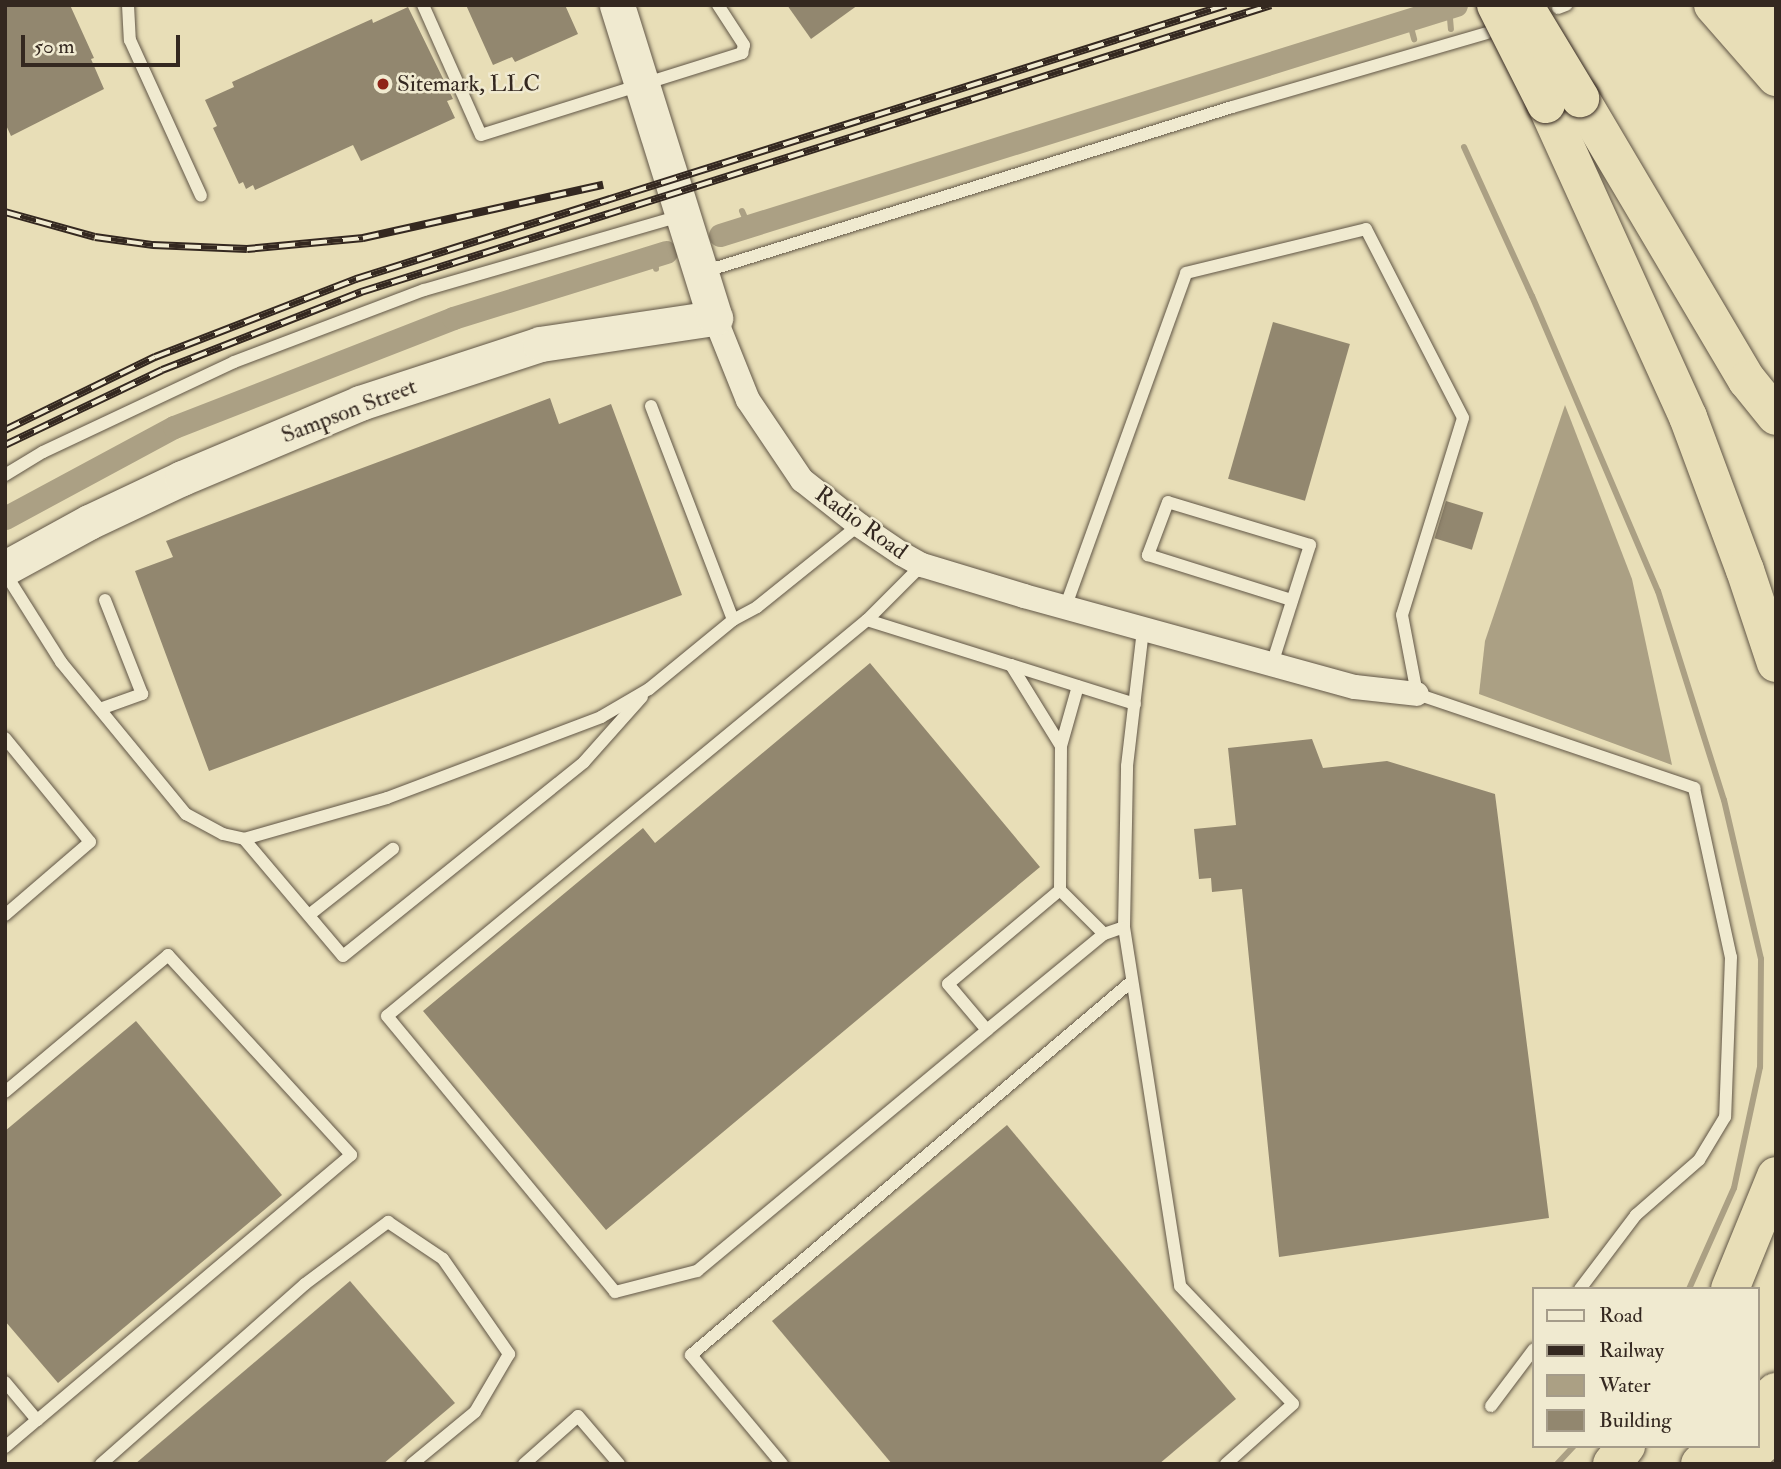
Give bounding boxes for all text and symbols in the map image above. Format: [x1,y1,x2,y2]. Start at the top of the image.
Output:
scale bar [24,21,184,65]
text: 50 m [34,33,75,60]
place label: Sitemark, LLC [397,70,540,98]
marker: Sitemark, LLC [375,76,391,92]
street label: Sampson Street [277,373,421,449]
street label: Radio Road [810,480,912,566]
legend [1532,1287,1760,1448]
text: Road [1599,1302,1643,1329]
text: Railway [1599,1337,1664,1364]
text: Water [1599,1372,1651,1399]
text: Building [1599,1407,1672,1434]

